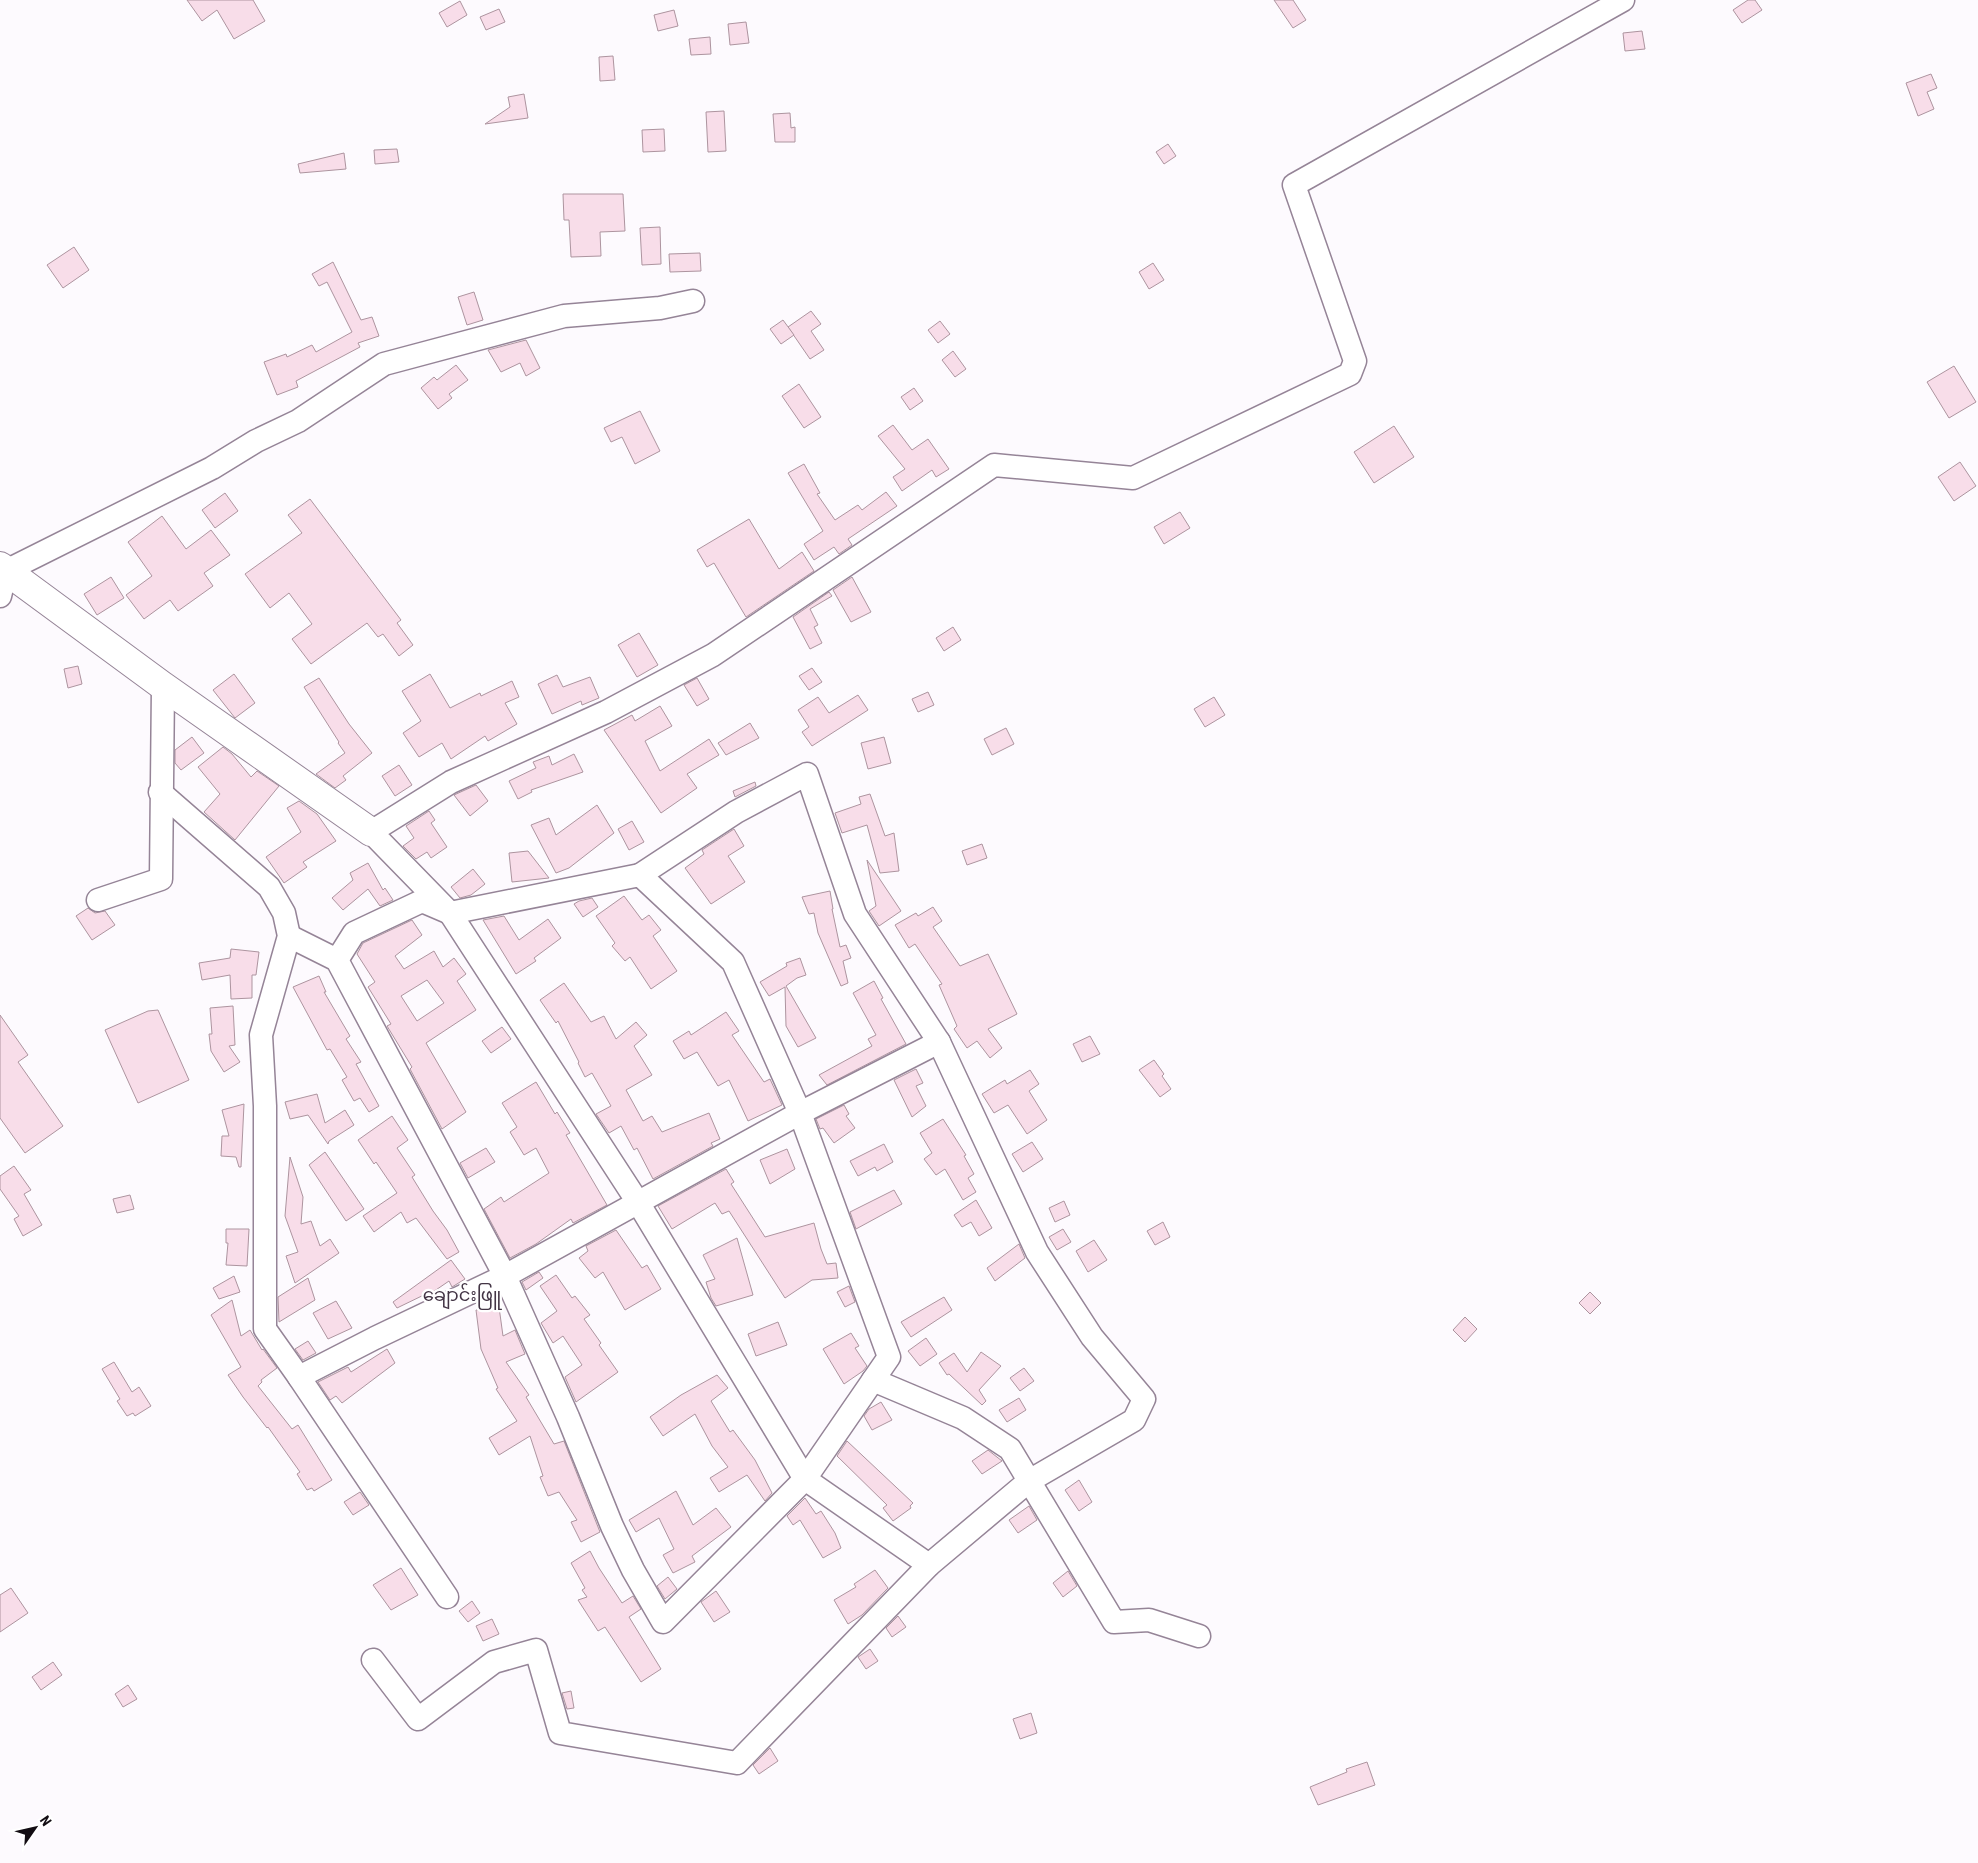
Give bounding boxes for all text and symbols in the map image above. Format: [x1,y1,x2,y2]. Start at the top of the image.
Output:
district label: ချောင်းဖြူ [423,1282,502,1310]
north arrow [10,1803,60,1853]
text: N [37,1813,55,1829]

